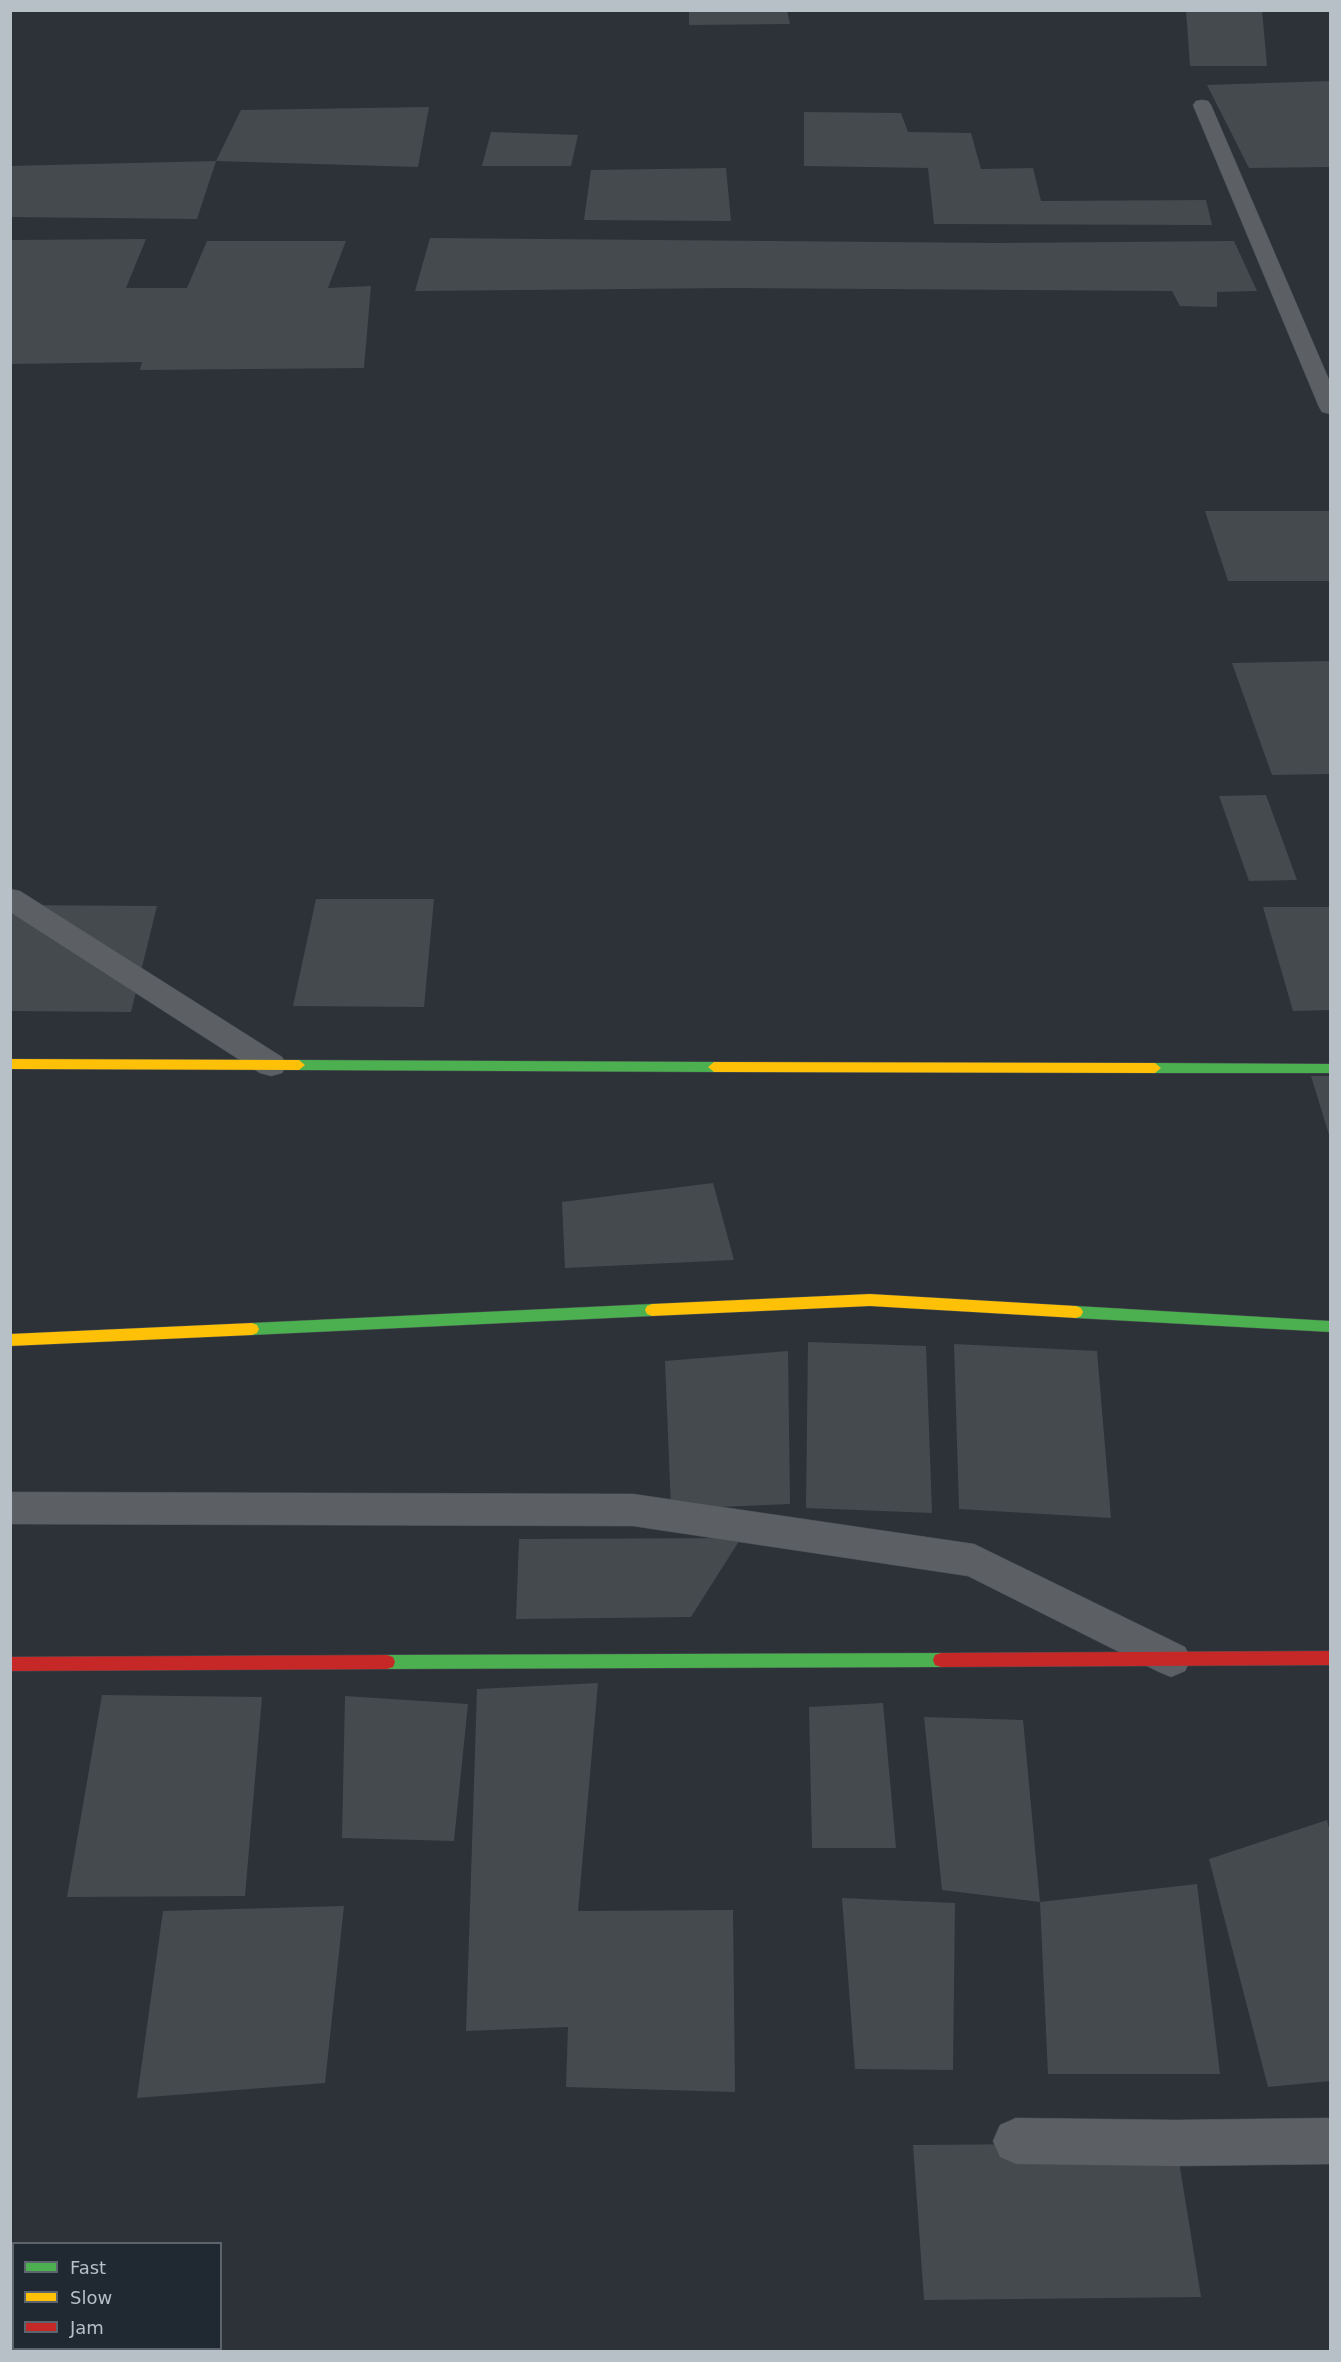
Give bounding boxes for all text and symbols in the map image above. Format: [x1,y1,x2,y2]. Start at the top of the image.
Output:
legend [12,2242,222,2350]
text: Fast [70,2257,106,2278]
text: Slow [70,2287,112,2308]
text: Jam [70,2317,104,2338]

